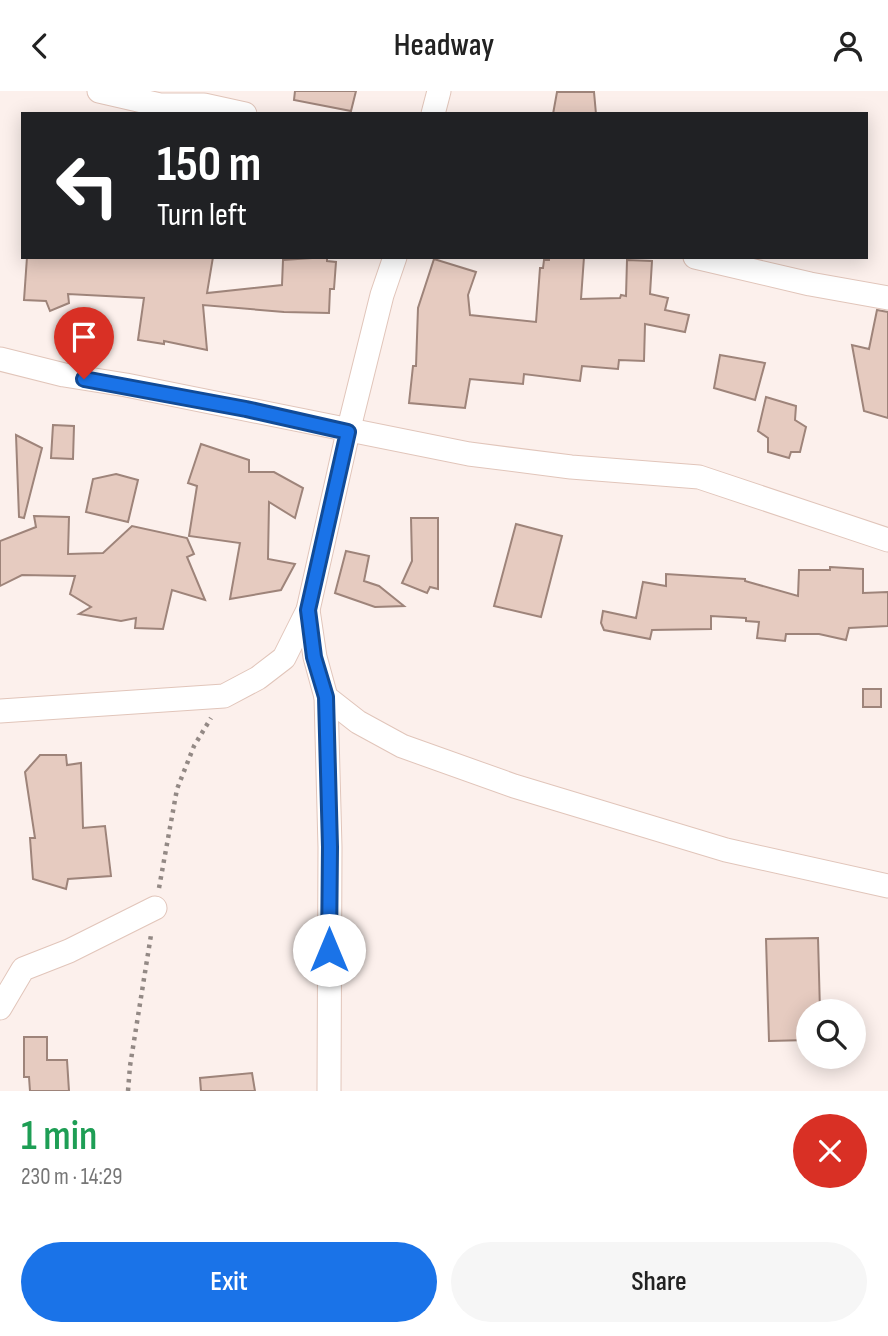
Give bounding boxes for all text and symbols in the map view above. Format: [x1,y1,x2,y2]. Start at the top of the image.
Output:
text: Headway [394,26,494,65]
icon: back [21,27,59,65]
icon: person [829,27,867,65]
text: 150 m [157,136,261,195]
icon: left [42,140,133,231]
text: Turn left [157,196,247,235]
pin [54,307,114,379]
icon: arrive [65,318,103,356]
position arrow [292,913,366,987]
map controls [796,999,866,1069]
button: search [796,999,866,1069]
text: 1 min [21,1111,97,1162]
button: close [793,1114,867,1188]
text: 230 m · 14:29 [21,1163,122,1191]
button: Exit [21,1242,437,1322]
button: Share [451,1242,867,1322]

